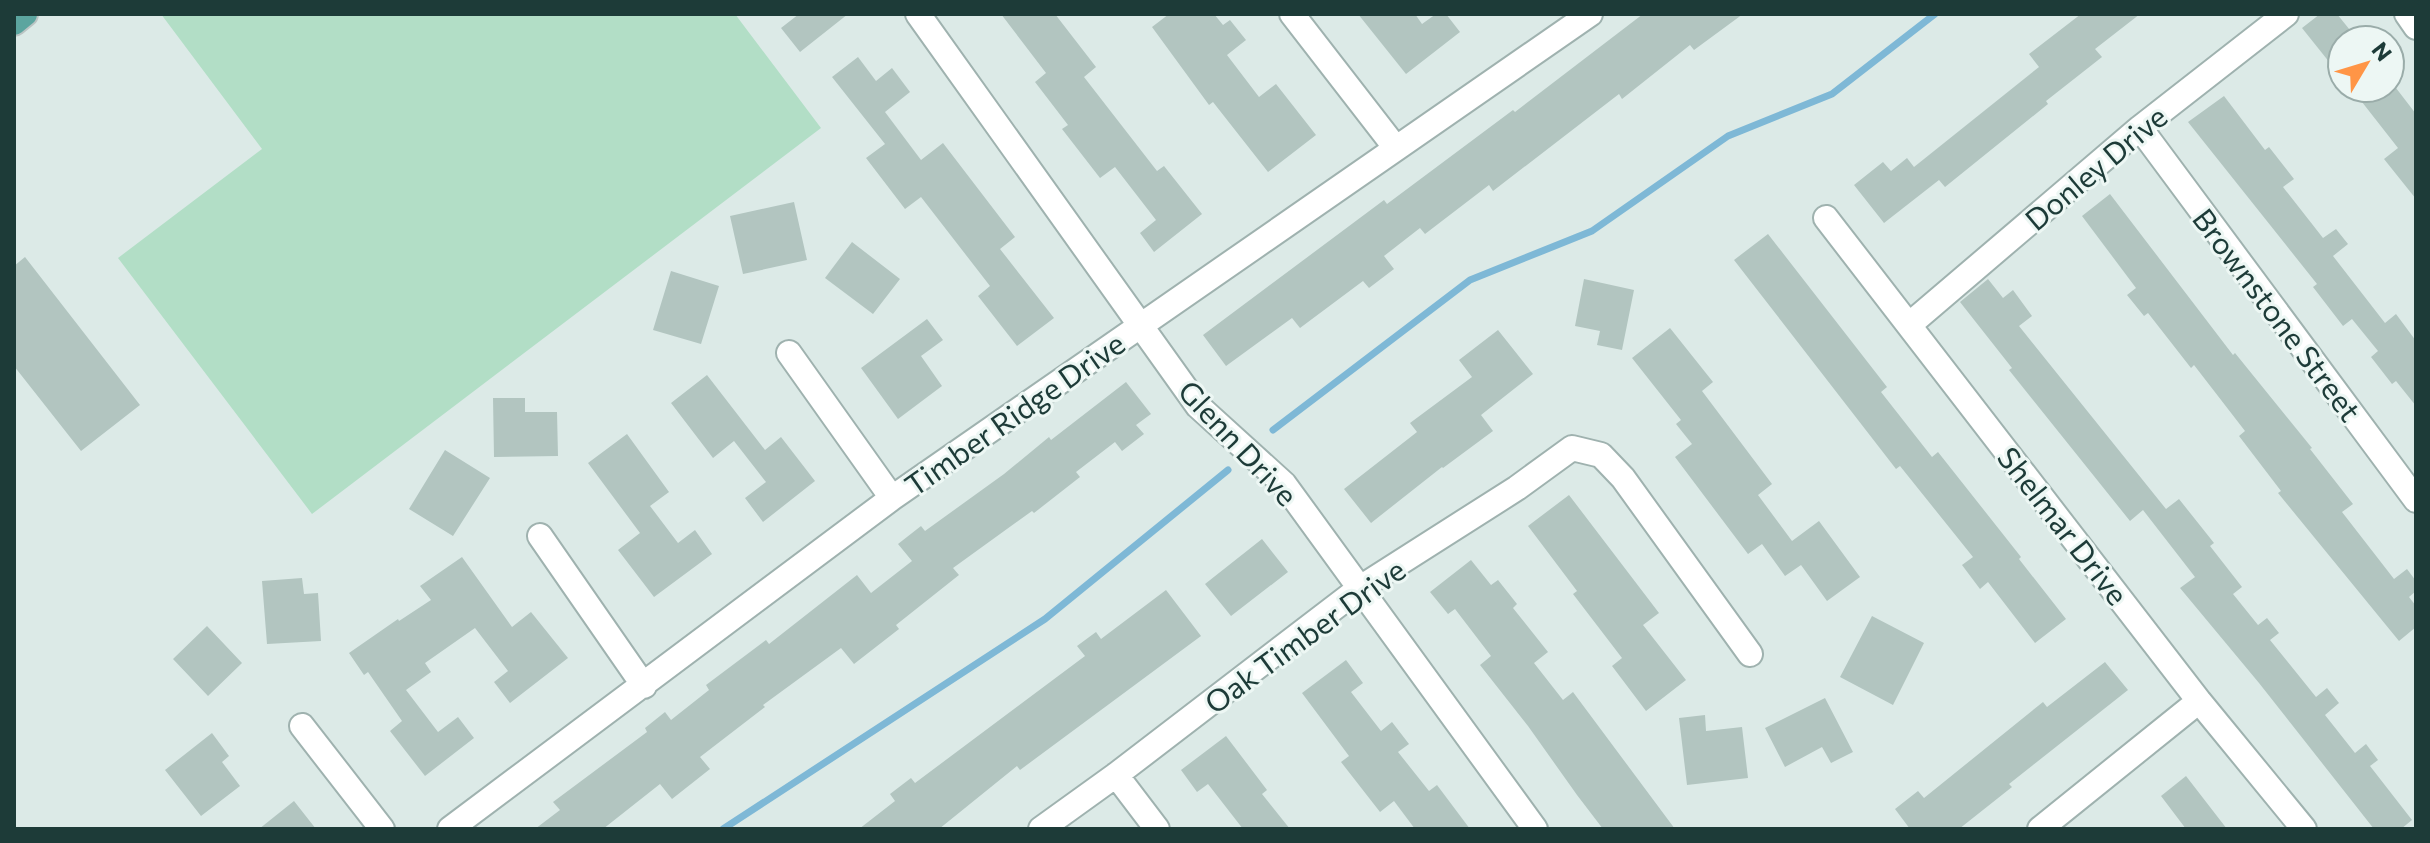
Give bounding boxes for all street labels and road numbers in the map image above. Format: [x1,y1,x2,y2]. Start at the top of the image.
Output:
street label: Donley Drive [2016,97,2174,237]
street label: Brownstone Street [2186,200,2370,428]
street label: Timber Ridge Drive [897,323,1131,503]
street label: Glenn Drive [1172,372,1306,512]
street label: Shelmar Drive [1991,439,2137,611]
street label: Oak Timber Drive [1196,550,1412,720]

